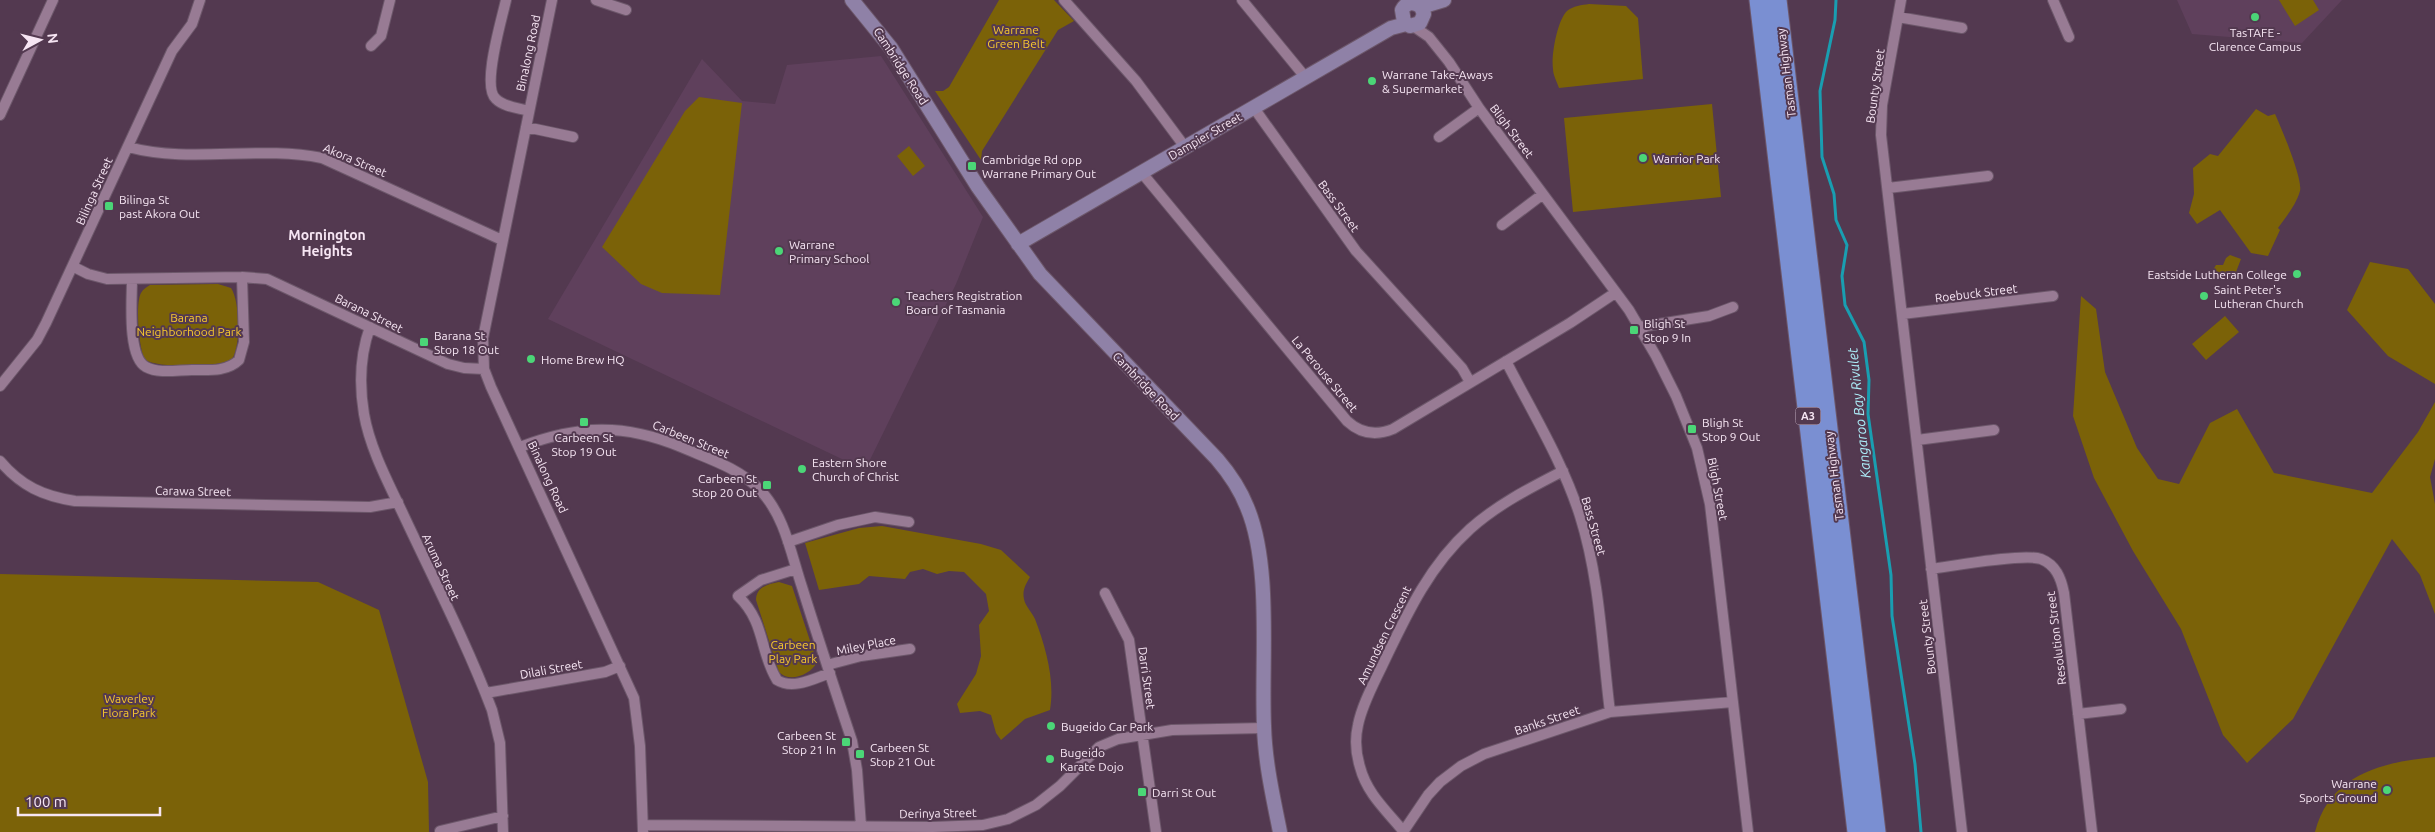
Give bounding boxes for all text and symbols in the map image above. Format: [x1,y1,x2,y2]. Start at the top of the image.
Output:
marker: TasTAFE - Clarence Campus [2249,11,2261,23]
street label: Binalong Road [514,14,542,92]
north arrow [15,15,65,65]
park label: Warrane Green Belt [987,23,1045,50]
street label: Cambridge Road [871,25,931,107]
place label: TasTAFE - Clarence Campus [2209,26,2301,53]
street label: Tasman Highway [1774,27,1798,118]
text: N [44,32,61,45]
street label: Bounty Street [1863,48,1887,124]
place label: Warrane Take-Aways & Supermarket [1382,68,1493,95]
marker: Warrane Take-Aways & Supermarket [1366,75,1378,87]
street label: Bligh Street [1488,102,1537,161]
street label: Dampier Street [1166,110,1244,162]
street label: Akora Street [321,141,389,179]
marker: Warrior Park [1637,152,1649,164]
place label: Warrior Park [1653,152,1720,165]
place label: Cambridge Rd opp Warrane Primary Out [982,153,1096,180]
street label: Bilinga Street [73,155,115,227]
marker: Cambridge Rd opp Warrane Primary Out [966,160,978,172]
street label: Bass Street [1316,178,1362,235]
place label: Bilinga St past Akora Out [119,193,200,220]
marker: Bilinga St past Akora Out [103,200,115,212]
district label: Mornington Heights [288,227,366,259]
place label: Warrane Primary School [789,238,869,265]
marker: Warrane Primary School [773,245,785,257]
place label: Eastside Lutheran College [2147,268,2287,281]
marker: Eastside Lutheran College [2291,268,2303,280]
street label: Roebuck Street [1934,281,2018,305]
place label: Saint Peter's Lutheran Church [2214,283,2304,310]
place label: Teachers Registration Board of Tasmania [906,289,1022,316]
marker: Saint Peter's Lutheran Church [2198,290,2210,302]
street label: Barana Street [333,291,405,335]
marker: Teachers Registration Board of Tasmania [890,296,902,308]
park label: Barana Neighborhood Park [137,311,241,338]
place label: Bligh St Stop 9 In [1644,317,1691,344]
marker: Bligh St Stop 9 In [1628,324,1640,336]
place label: Barana St Stop 18 Out [434,329,499,356]
street label: La Perouse Street [1289,333,1361,415]
marker: Barana St Stop 18 Out [418,336,430,348]
water label: Kangaroo Bay Rivulet [1844,346,1874,479]
street label: Cambridge Road [1110,349,1182,423]
marker: Home Brew HQ [525,353,537,365]
place label: Home Brew HQ [541,353,625,366]
road number: A3 [1796,408,1820,424]
marker: Carbeen St Stop 19 Out [578,416,590,428]
place label: Bligh St Stop 9 Out [1702,416,1760,443]
street label: Carbeen Street [651,418,731,460]
marker: Bligh St Stop 9 Out [1686,423,1698,435]
street label: Tasman Highway [1822,430,1846,521]
place label: Carbeen St Stop 19 Out [552,431,617,458]
street label: Binalong Road [526,439,570,515]
place label: Eastern Shore Church of Christ [812,456,899,483]
street label: Bligh Street [1706,457,1731,522]
marker: Eastern Shore Church of Christ [796,463,808,475]
place label: Carbeen St Stop 20 Out [692,472,757,499]
marker: Carbeen St Stop 20 Out [761,479,773,491]
street label: Carawa Street [155,484,231,498]
street label: Bass Street [1579,495,1609,557]
street label: Aruma Street [420,532,462,603]
street label: Amundsen Crescent [1355,583,1414,686]
street label: Resolution Street [2044,590,2068,685]
street label: Bounty Street [1916,599,1938,675]
street label: Miley Place [835,633,897,657]
park label: Carbeen Play Park [769,638,817,665]
street label: Darri Street [1136,646,1158,710]
street label: Dilali Street [519,657,583,681]
park label: Waverley Flora Park [102,692,156,719]
street label: Banks Street [1513,703,1582,737]
marker: Bugeido Car Park [1045,720,1057,732]
place label: Bugeido Car Park [1061,720,1153,733]
place label: Carbeen St Stop 21 In [777,729,836,756]
marker: Carbeen St Stop 21 In [840,736,852,748]
place label: Carbeen St Stop 21 Out [870,741,935,768]
place label: Bugeido Karate Dojo [1060,746,1124,773]
marker: Carbeen St Stop 21 Out [854,748,866,760]
marker: Bugeido Karate Dojo [1044,753,1056,765]
place label: Warrane Sports Ground [2299,777,2377,804]
scale bar [18,784,160,816]
marker: Warrane Sports Ground [2381,784,2393,796]
marker: Darri St Out [1136,786,1148,798]
place label: Darri St Out [1152,786,1216,799]
text: 100 m [25,793,67,810]
street label: Derinya Street [899,806,977,820]

